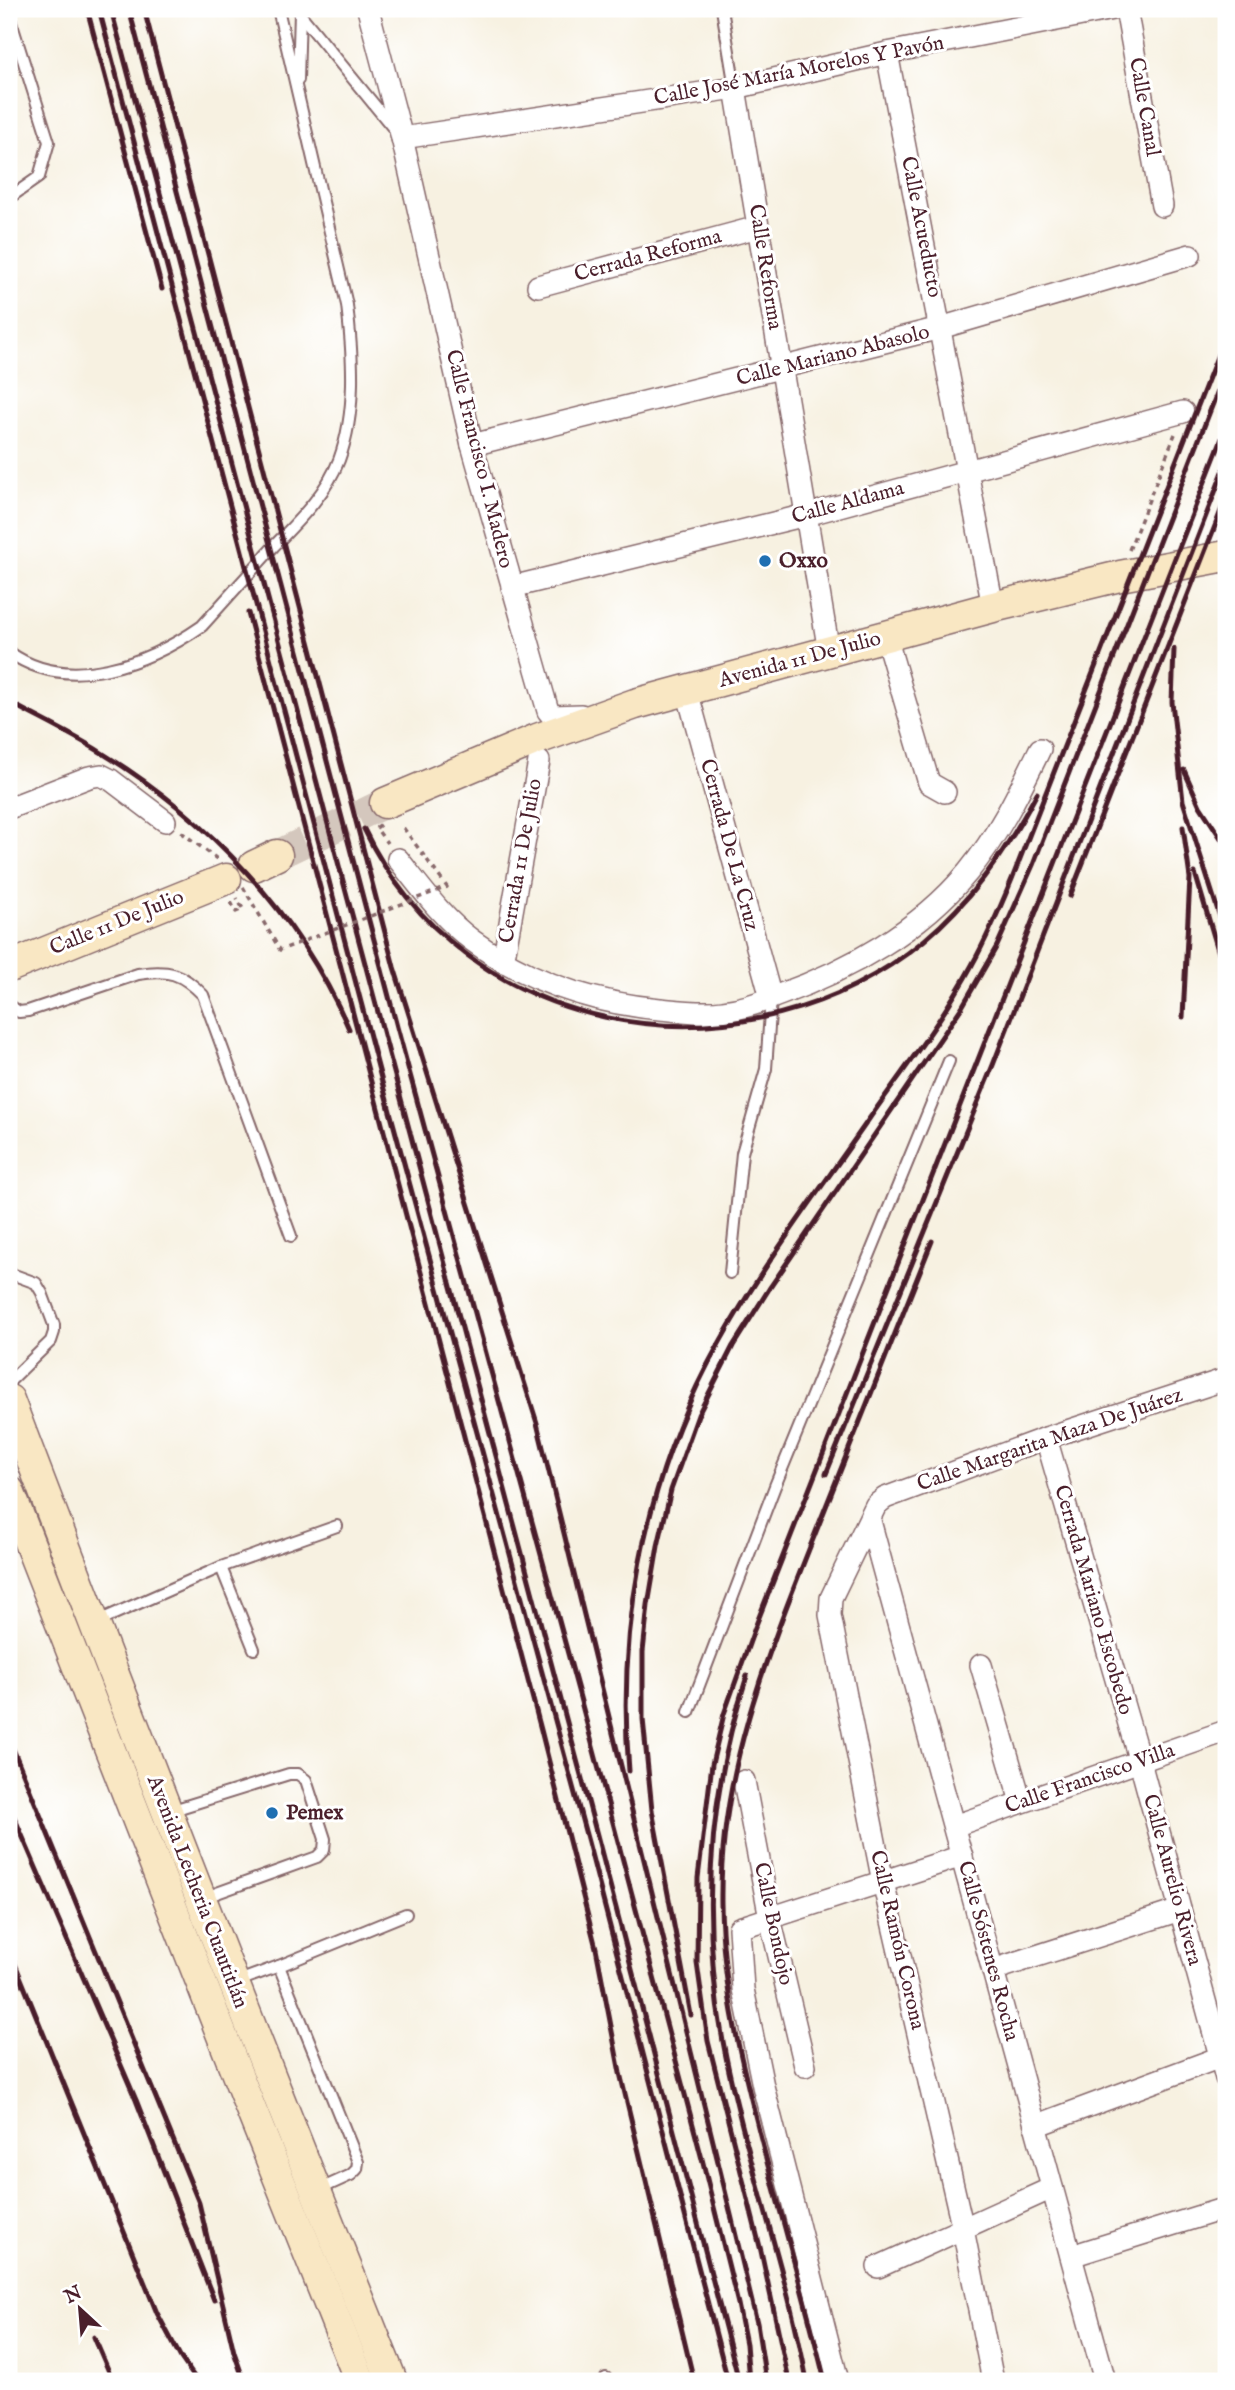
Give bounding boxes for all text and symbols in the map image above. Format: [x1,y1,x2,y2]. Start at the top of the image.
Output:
street label: Calle José María Morelos Y Pavón [652,30,946,112]
street label: Calle Canal [1122,56,1166,159]
street label: Calle Acueducto [894,154,948,300]
street label: Calle Reforma [742,202,788,333]
street label: Cerrada Reforma [571,223,725,289]
street label: Calle Mariano Abasolo [734,319,932,393]
street label: Calle Francisco I. Madero [439,347,519,571]
street label: Calle Aldama [789,475,908,531]
place label: Oxxo [779,548,829,575]
marker: Oxxo [757,553,773,569]
street label: Avenida 11 De Julio [715,625,884,695]
street label: Cerrada De La Cruz [693,756,765,934]
street label: Cerrada 11 De Julio [493,777,549,945]
street label: Calle 11 De Julio [46,884,188,962]
street label: Calle Margarita Maza De Juárez [914,1382,1187,1498]
street label: Cerrada Mariano Escobedo [1047,1482,1139,1718]
street label: Calle Francisco Villa [1002,1737,1179,1821]
street label: Avenida Lecheria Cuautitlán [140,1771,254,2012]
street label: Calle Aurelio Rivera [1136,1791,1208,1970]
place label: Pemex [286,1800,344,1827]
marker: Pemex [264,1805,280,1821]
street label: Calle Ramón Corona [863,1848,931,2033]
street label: Calle Sóstenes Rocha [951,1858,1025,2045]
street label: Calle Bondojo [747,1860,799,1988]
north arrow [46,2274,116,2344]
text: N [60,2281,87,2310]

